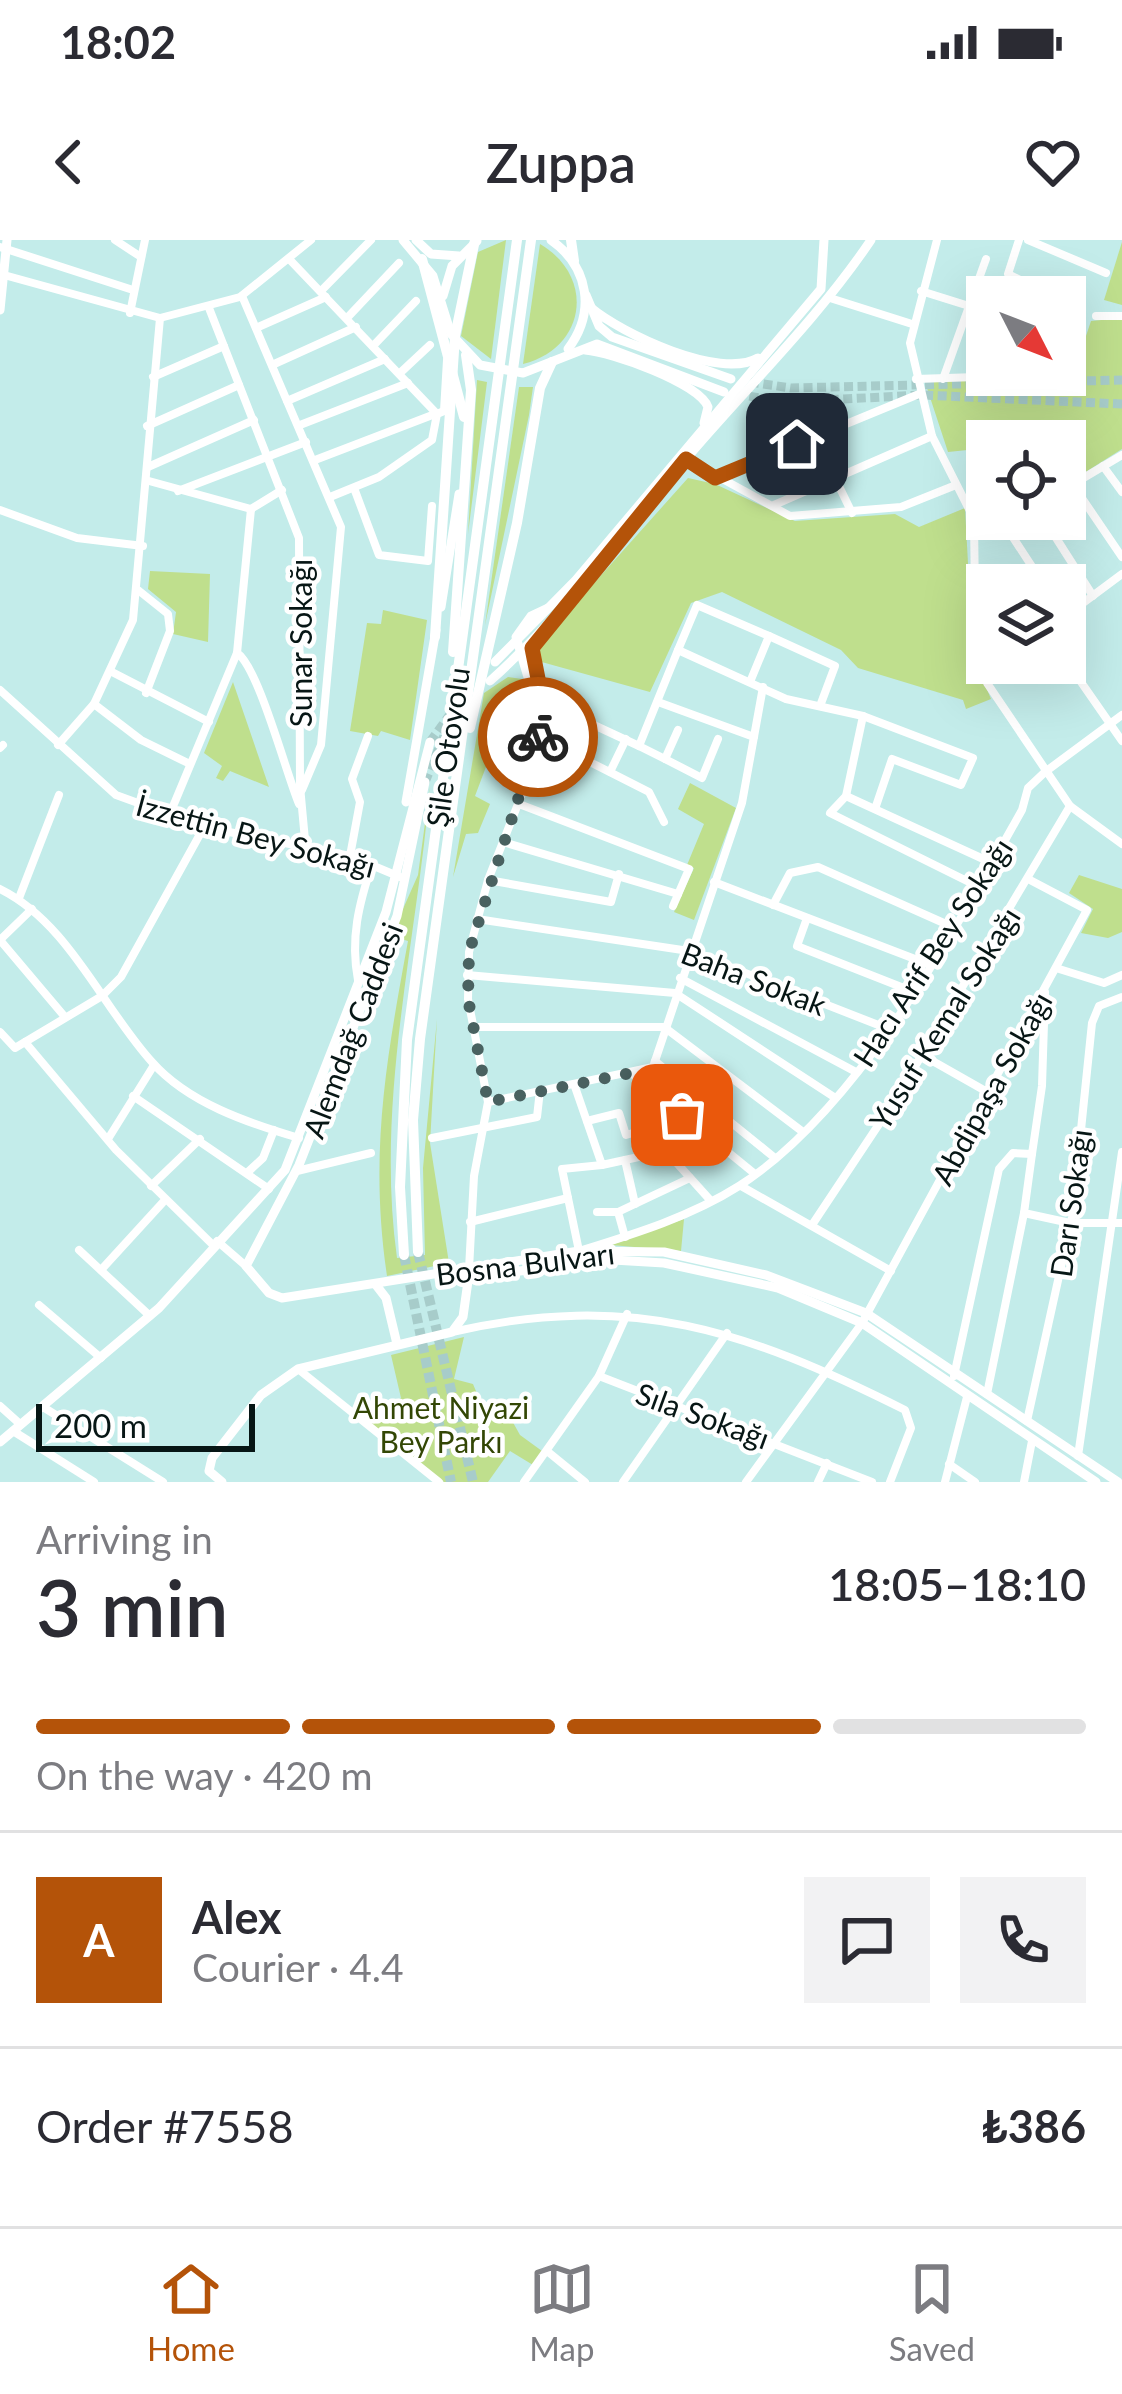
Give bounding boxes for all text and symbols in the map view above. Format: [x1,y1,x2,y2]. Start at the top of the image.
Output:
text: 18:02 [60,15,176,69]
icon: back [36,129,102,195]
icon: heart [1020,129,1086,195]
text: Zuppa [486,130,636,195]
north arrow [966,276,1086,396]
map controls [966,276,1086,684]
pin [746,393,848,495]
icon: home [764,411,830,477]
button: locate [966,420,1086,540]
street label: Sunar Sokağı [282,559,318,727]
button: layers [966,564,1086,684]
street label: Şile Otoyolu [418,665,476,829]
courier [478,677,598,797]
icon: bike [505,704,571,770]
street label: İzzettin Bey Sokağı [132,786,380,884]
street label: Hacı Arif Bey Sokağı [845,831,1019,1073]
street label: Yusuf Kemal Sokağı [861,900,1027,1136]
street label: Alemdağ Caddesi [294,917,410,1143]
street label: Baha Sokak [677,934,832,1022]
street label: Abdipaşa Sokağı [923,985,1059,1191]
pin [631,1064,733,1166]
icon: bag [649,1082,715,1148]
street label: Darı Sokağı [1042,1127,1098,1279]
street label: Bosna Bulvarı [434,1234,616,1292]
street label: Sıla Sokağı [631,1374,775,1456]
park label: Ahmet Niyazi Bey Parkı [353,1389,529,1459]
scale bar [36,1398,255,1451]
text: 200 m [54,1405,147,1445]
text: Arriving in [36,1516,213,1562]
text: 18:05–18:10 [828,1557,1086,1611]
text: 3 min [36,1560,229,1654]
text: On the way · 420 m [36,1752,373,1798]
button: chat [804,1877,930,2003]
button: phone [960,1877,1086,2003]
text: Alex [192,1890,282,1944]
text: A [83,1913,115,1967]
text: Courier · 4.4 [192,1944,404,1990]
text: Order #7558 [36,2099,294,2153]
text: ₺386 [982,2099,1086,2153]
tab: Home [147,2256,235,2368]
tab: Map [529,2256,595,2368]
tab: Saved [889,2256,975,2368]

